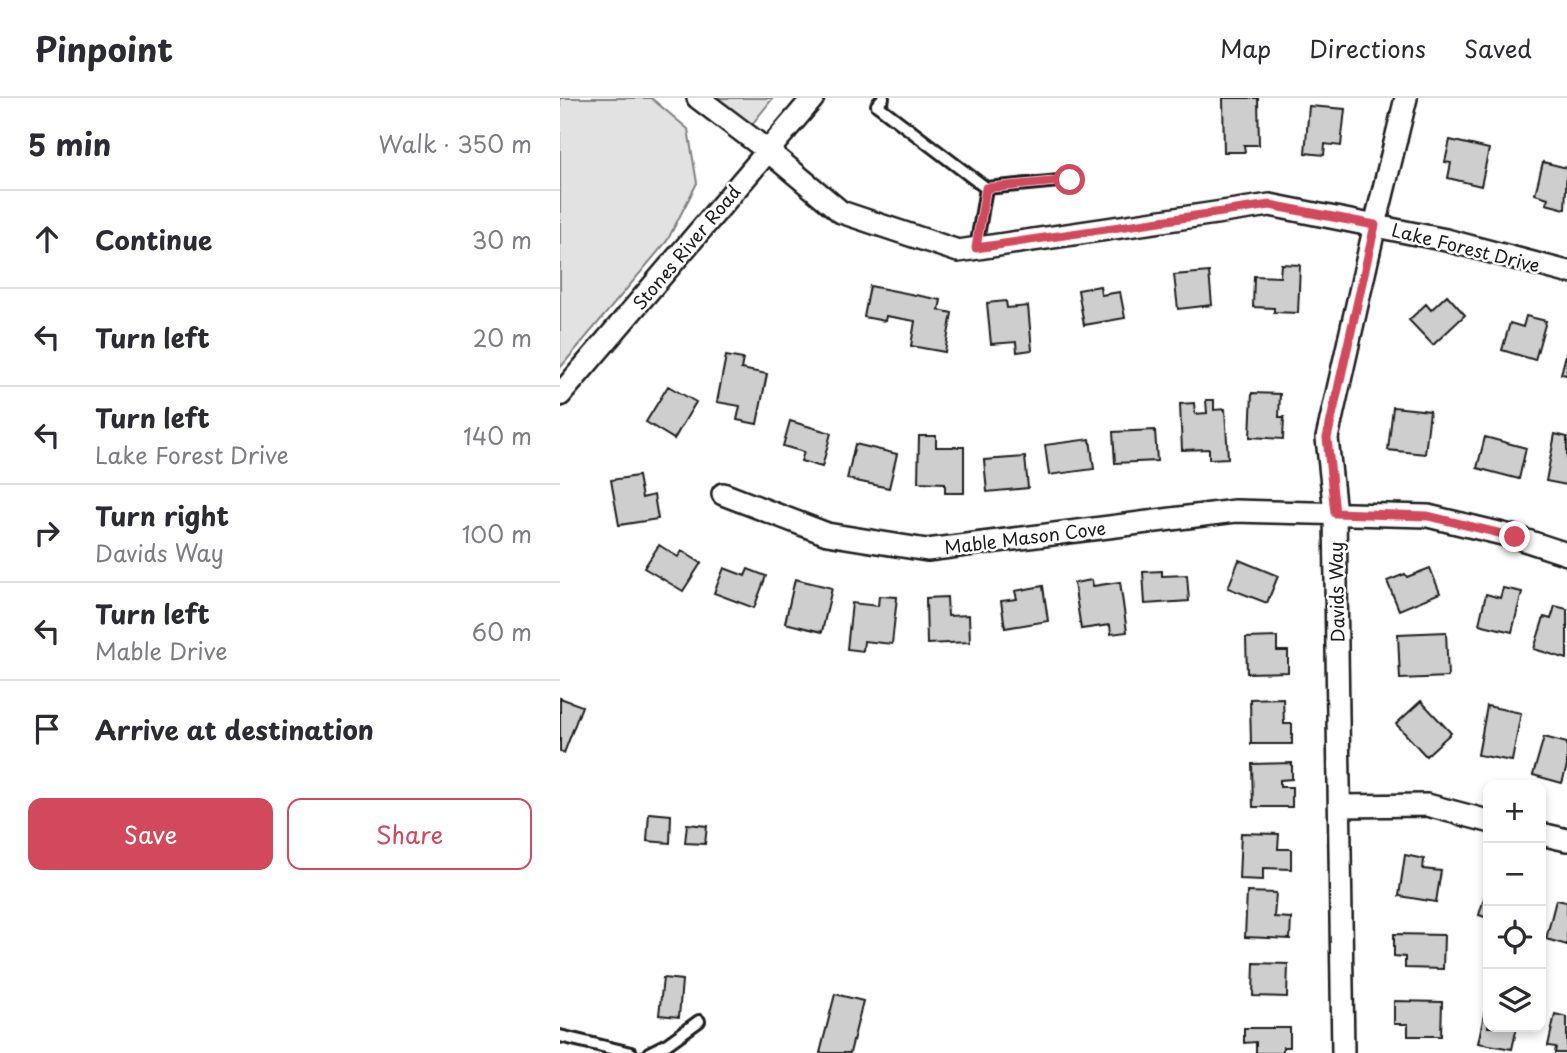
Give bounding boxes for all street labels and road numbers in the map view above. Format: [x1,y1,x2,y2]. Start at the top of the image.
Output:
street label: Stones River Road [626,179,746,315]
street label: Lake Forest Drive [1389,216,1543,278]
street label: Mable Mason Cove [943,514,1107,560]
street label: Davids Way [1322,541,1350,643]

